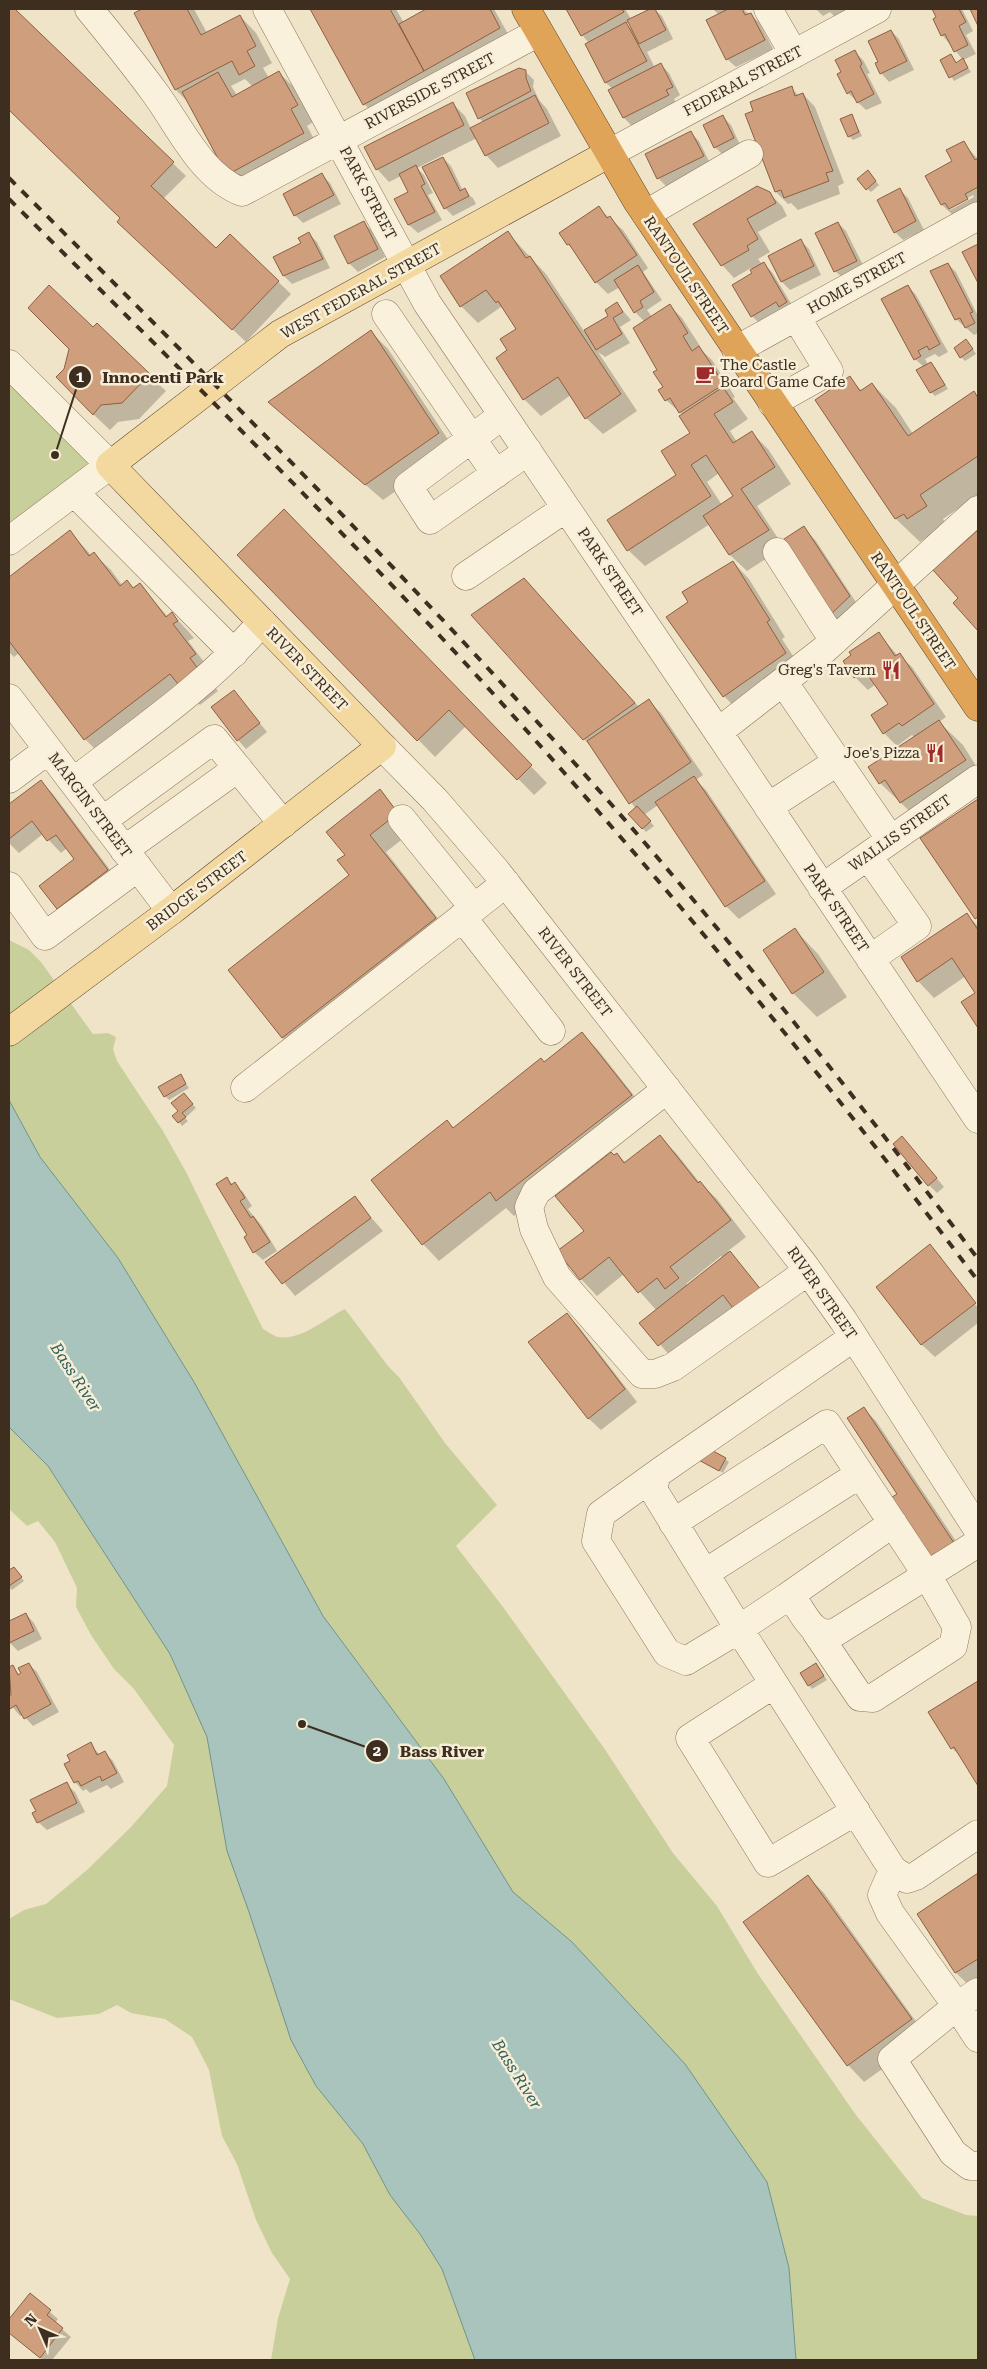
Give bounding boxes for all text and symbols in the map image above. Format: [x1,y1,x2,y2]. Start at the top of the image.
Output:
street label: FEDERAL STREET [680,42,806,120]
street label: RIVERSIDE STREET [362,49,498,133]
street label: PARK STREET [336,143,400,243]
street label: RANTOUL STREET [640,213,732,337]
street label: WEST FEDERAL STREET [278,239,444,343]
street label: HOME STREET [804,248,910,318]
place label: The Castle Board Game Cafe [720,356,845,391]
callout: Innocenti Park [67,362,234,393]
cafe icon: The Castle Board Game Cafe [694,363,716,385]
text: 1 [76,368,85,386]
text: Innocenti Park [102,368,224,387]
street label: PARK STREET [574,524,646,620]
street label: RANTOUL STREET [867,549,959,673]
street label: RIVER STREET [263,624,351,714]
restaurant icon: Greg's Tavern [880,659,902,681]
place label: Greg's Tavern [778,661,876,679]
restaurant icon: Joe's Pizza [924,742,946,764]
place label: Joe's Pizza [844,744,920,762]
street label: MARGIN STREET [45,749,135,861]
street label: WALLIS STREET [845,791,955,875]
street label: BRIDGE STREET [143,847,251,935]
street label: PARK STREET [800,860,872,956]
street label: RIVER STREET [534,923,616,1021]
street label: RIVER STREET [783,1243,861,1343]
water label: Bass River [46,1338,105,1415]
callout: Bass River [364,1736,494,1767]
text: 2 [373,1742,381,1760]
text: Bass River [400,1742,484,1761]
water label: Bass River [488,2035,546,2112]
north arrow [15,2304,65,2354]
text: N [21,2310,40,2329]

